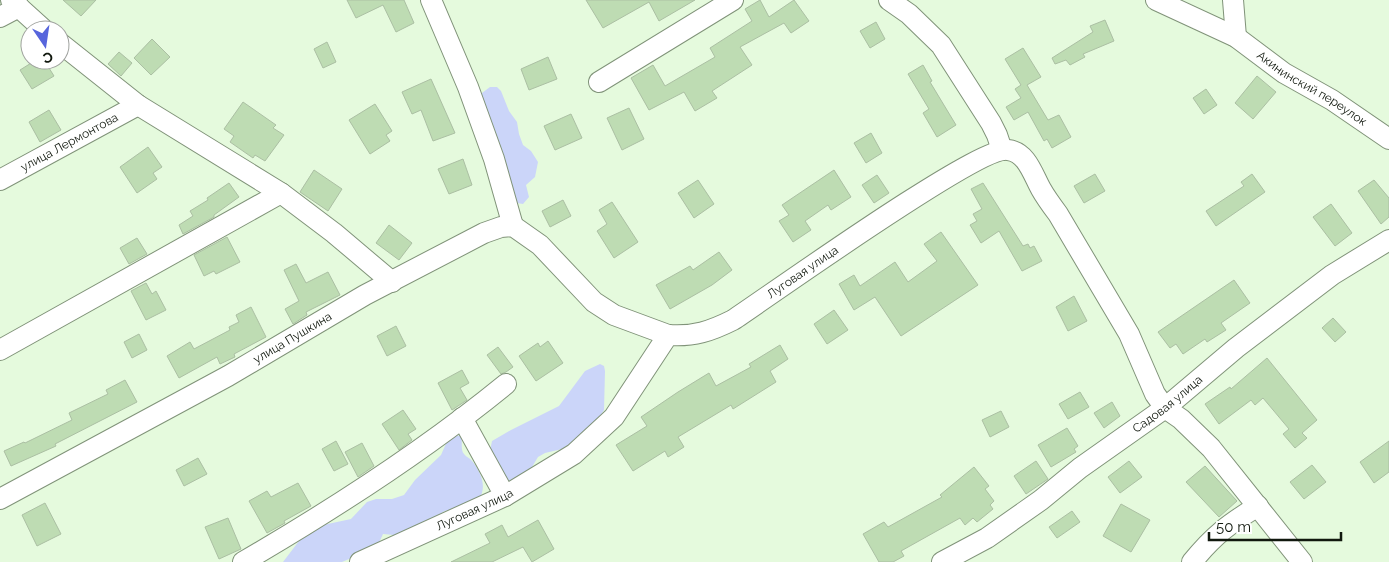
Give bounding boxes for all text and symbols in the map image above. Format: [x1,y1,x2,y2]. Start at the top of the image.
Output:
north arrow [20,20,70,70]
street label: Акининский переулок [1254,48,1370,129]
text: С [41,49,54,67]
street label: улица Лермонтова [18,110,120,174]
street label: Луговая улица [764,243,841,302]
street label: улица Пушкина [251,309,334,366]
street label: Садовая улица [1130,372,1205,436]
street label: Луговая улица [434,486,516,533]
scale bar [1209,510,1342,542]
text: 50 m [1216,518,1251,536]

